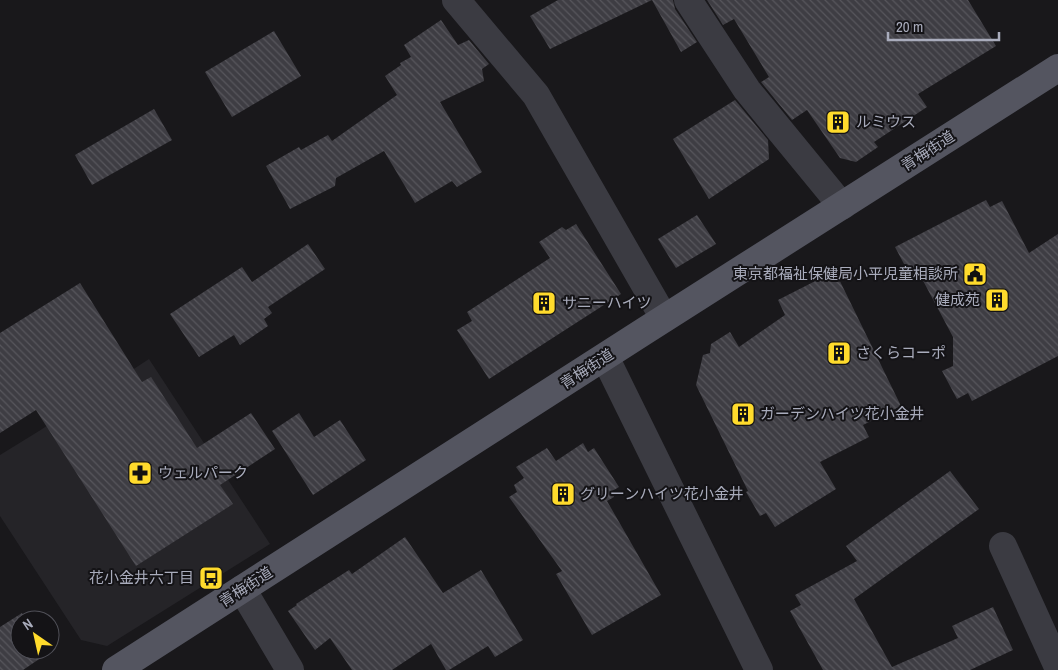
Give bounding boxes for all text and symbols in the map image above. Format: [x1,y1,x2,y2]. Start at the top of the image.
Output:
scale bar [888,10,999,42]
text: 20 m [896,16,923,37]
building icon: ルミウス [825,109,851,135]
place label: ルミウス [856,111,916,132]
street label: 青梅街道 [897,125,959,176]
public building icon: 東京都福祉保健局小平児童相談所 [962,261,988,287]
place label: 東京都福祉保健局小平児童相談所 [733,263,958,284]
building icon: 健成苑 [984,287,1010,313]
place label: 健成苑 [935,289,980,310]
building icon: サニーハイツ [531,290,557,316]
place label: サニーハイツ [562,292,651,313]
building icon: さくらコーポ [826,340,852,366]
place label: さくらコーポ [856,342,946,363]
street label: 青梅街道 [556,343,618,394]
building icon: ガーデンハイツ花小金井 [730,401,756,427]
place label: ガーデンハイツ花小金井 [760,403,925,424]
pharmacy icon: ウェルパーク [127,460,153,486]
place label: ウェルパーク [158,462,248,483]
building icon: グリーンハイツ花小金井 [550,481,576,507]
place label: グリーンハイツ花小金井 [580,483,744,504]
street label: 青梅街道 [215,561,277,612]
bus stop icon: 花小金井六丁目 [198,565,224,591]
place label: 花小金井六丁目 [89,567,194,588]
north arrow [10,610,60,660]
text: N [19,614,36,634]

